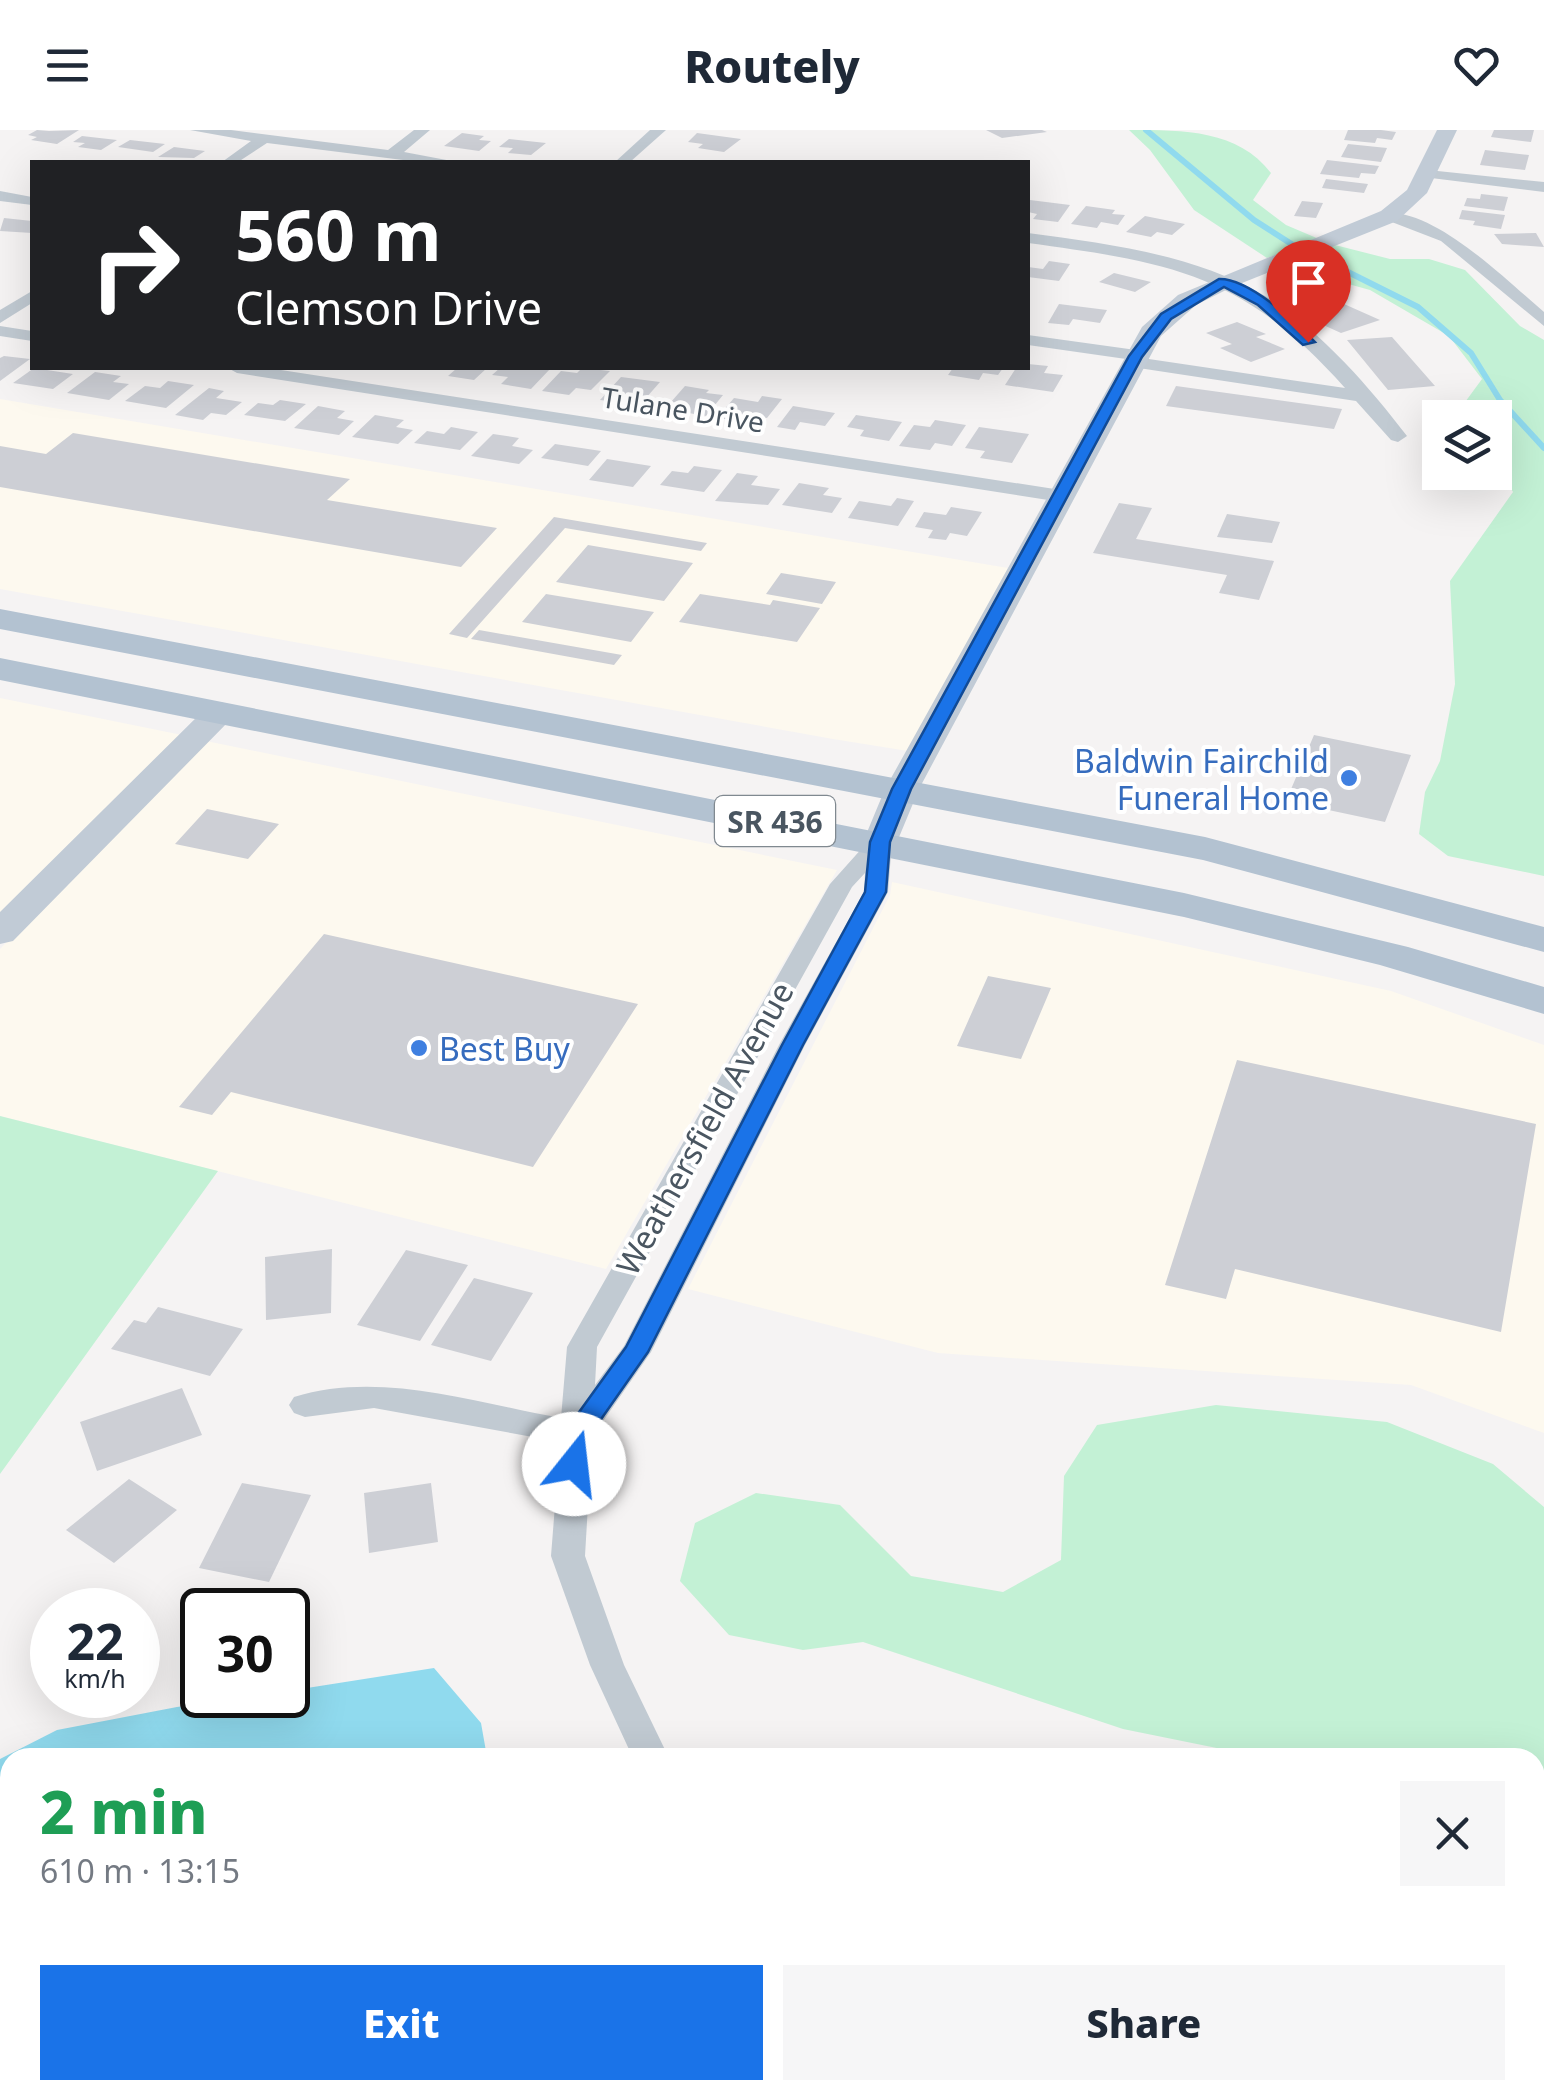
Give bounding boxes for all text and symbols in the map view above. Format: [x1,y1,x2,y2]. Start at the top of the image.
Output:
text: Routely [684,35,860,96]
icon: menu [40,38,95,93]
icon: heart [1449,38,1504,93]
text: 560 m [235,186,442,282]
icon: right [70,200,200,330]
pin [1266,240,1351,343]
icon: arrive [1281,255,1336,310]
text: Clemson Drive [235,277,542,338]
street label: Tulane Drive [599,377,767,441]
map controls [1422,400,1512,490]
button: layers [1422,400,1512,490]
place label: Baldwin Fairchild Funeral Home [1074,739,1329,819]
marker: Baldwin Fairchild Funeral Home [1338,767,1360,789]
road number: SR 436 [715,796,835,846]
street label: Weathersfield Avenue [605,974,803,1282]
place label: Best Buy [439,1027,571,1070]
marker: Best Buy [408,1037,430,1059]
position arrow [522,1412,626,1516]
speed limit sign: 30 [180,1588,310,1718]
text: 22 [66,1607,124,1675]
text: km/h [64,1661,126,1695]
text: 2 min [40,1770,208,1852]
button: close [1400,1781,1505,1886]
text: 610 m · 13:15 [40,1849,240,1892]
button: Exit [40,1965,763,2080]
button: Share [783,1965,1505,2080]

